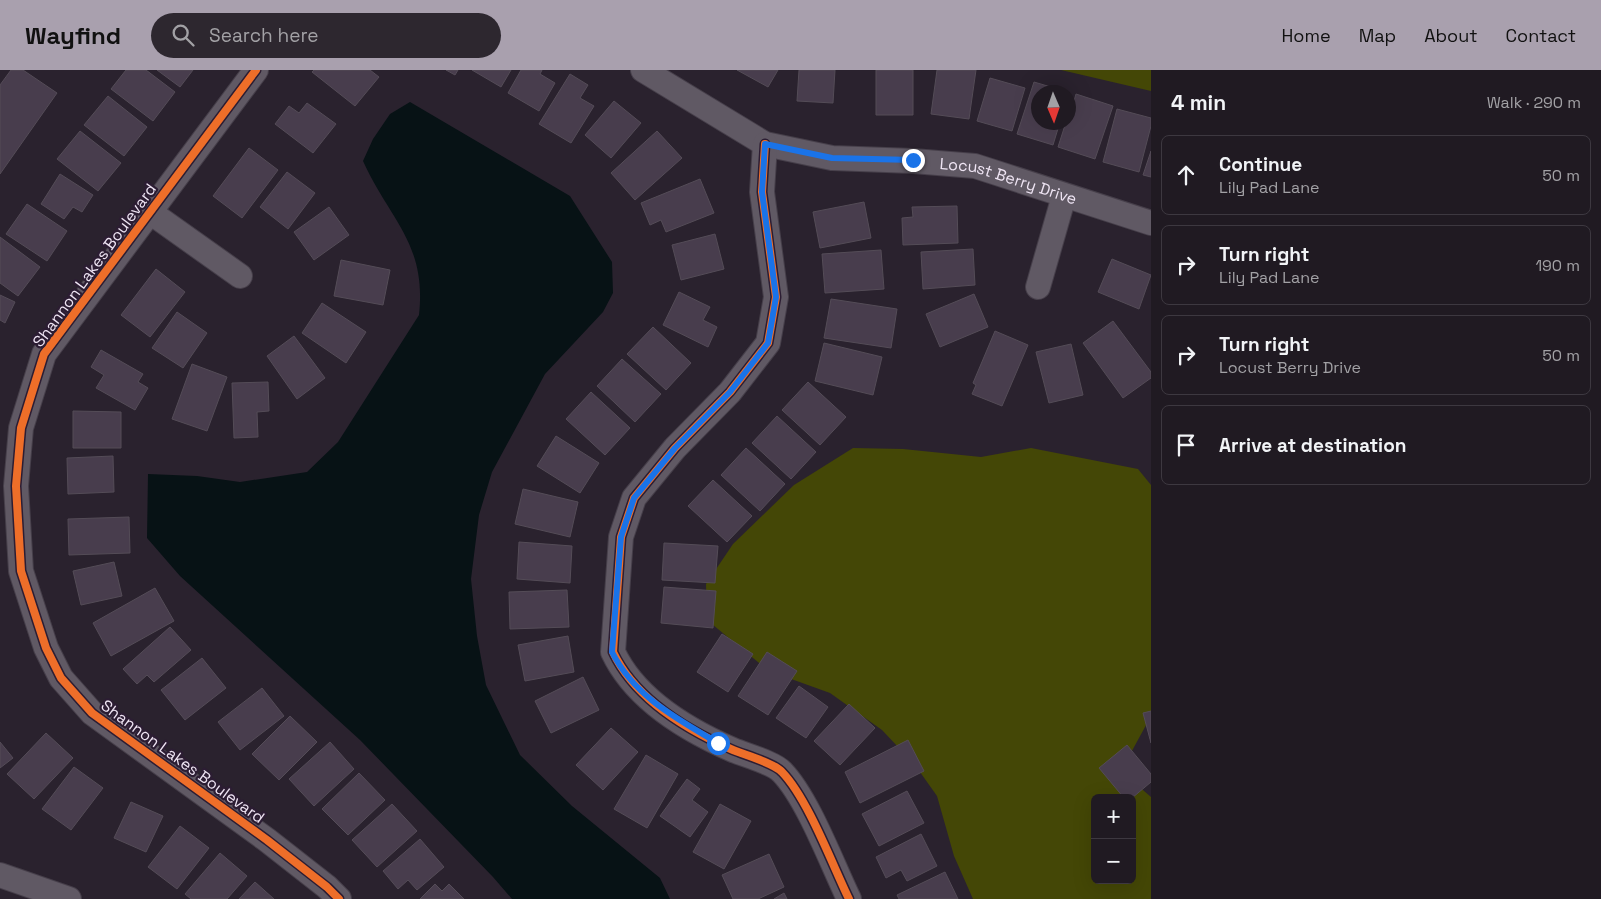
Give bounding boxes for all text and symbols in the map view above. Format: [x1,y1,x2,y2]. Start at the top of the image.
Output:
search box [151,13,501,58]
text: Wayfind [25,20,121,51]
icon: search [169,21,197,49]
text: Search here [209,23,319,48]
text: Home [1282,24,1331,47]
text: Map [1359,24,1396,47]
text: About [1424,24,1478,47]
text: Contact [1506,24,1576,47]
north arrow [1031,85,1076,130]
text: 4 min [1171,89,1226,116]
text: Walk · 290 m [1487,92,1581,113]
route end [902,149,925,172]
text: Continue [1219,152,1302,177]
street label: Locust Berry Drive [939,153,1080,209]
icon: ahead [1172,161,1200,189]
text: 50 m [1542,165,1580,186]
text: Lily Pad Lane [1219,177,1320,198]
street label: Shannon Lakes Boulevard [28,179,161,351]
text: Turn right [1219,242,1309,267]
icon: right [1172,251,1200,279]
text: 190 m [1535,255,1580,276]
text: Lily Pad Lane [1219,267,1320,288]
text: Turn right [1219,332,1309,357]
icon: right [1172,341,1200,369]
text: 50 m [1542,345,1580,366]
text: Locust Berry Drive [1219,357,1361,378]
icon: arrive [1172,431,1200,459]
text: Arrive at destination [1219,433,1407,458]
street label: Shannon Lakes Boulevard [97,695,269,828]
route start [707,732,730,755]
map controls [1091,794,1136,884]
button: + [1091,794,1136,839]
button: − [1091,839,1136,884]

